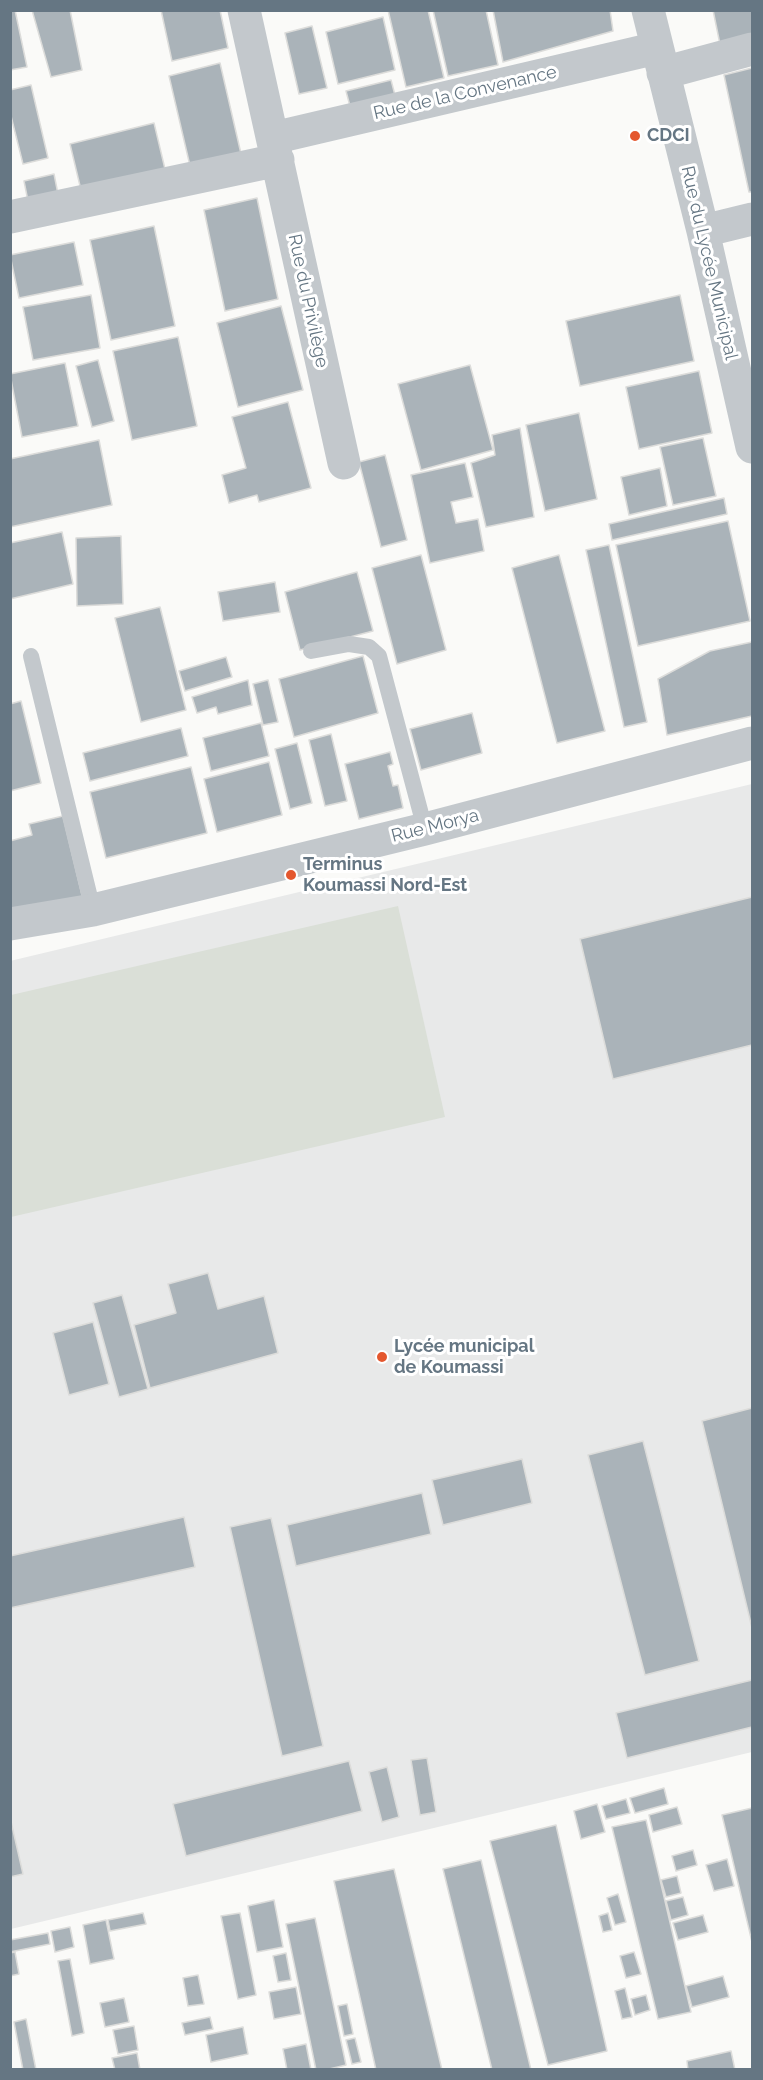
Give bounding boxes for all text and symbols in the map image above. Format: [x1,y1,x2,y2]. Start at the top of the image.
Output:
street label: Rue de la Convenance [371,61,559,125]
place label: CDCI [647,125,690,147]
marker: CDCI [628,129,642,143]
street label: Rue du Lycée Municipal [676,164,742,362]
street label: Rue du Privilège [283,232,333,370]
street label: Rue Morya [389,805,481,847]
place label: Terminus Koumassi Nord-Est [303,854,467,896]
marker: Terminus Koumassi Nord-Est [284,868,298,882]
place label: Lycée municipal de Koumassi [394,1336,534,1378]
marker: Lycée municipal de Koumassi [375,1350,389,1364]

